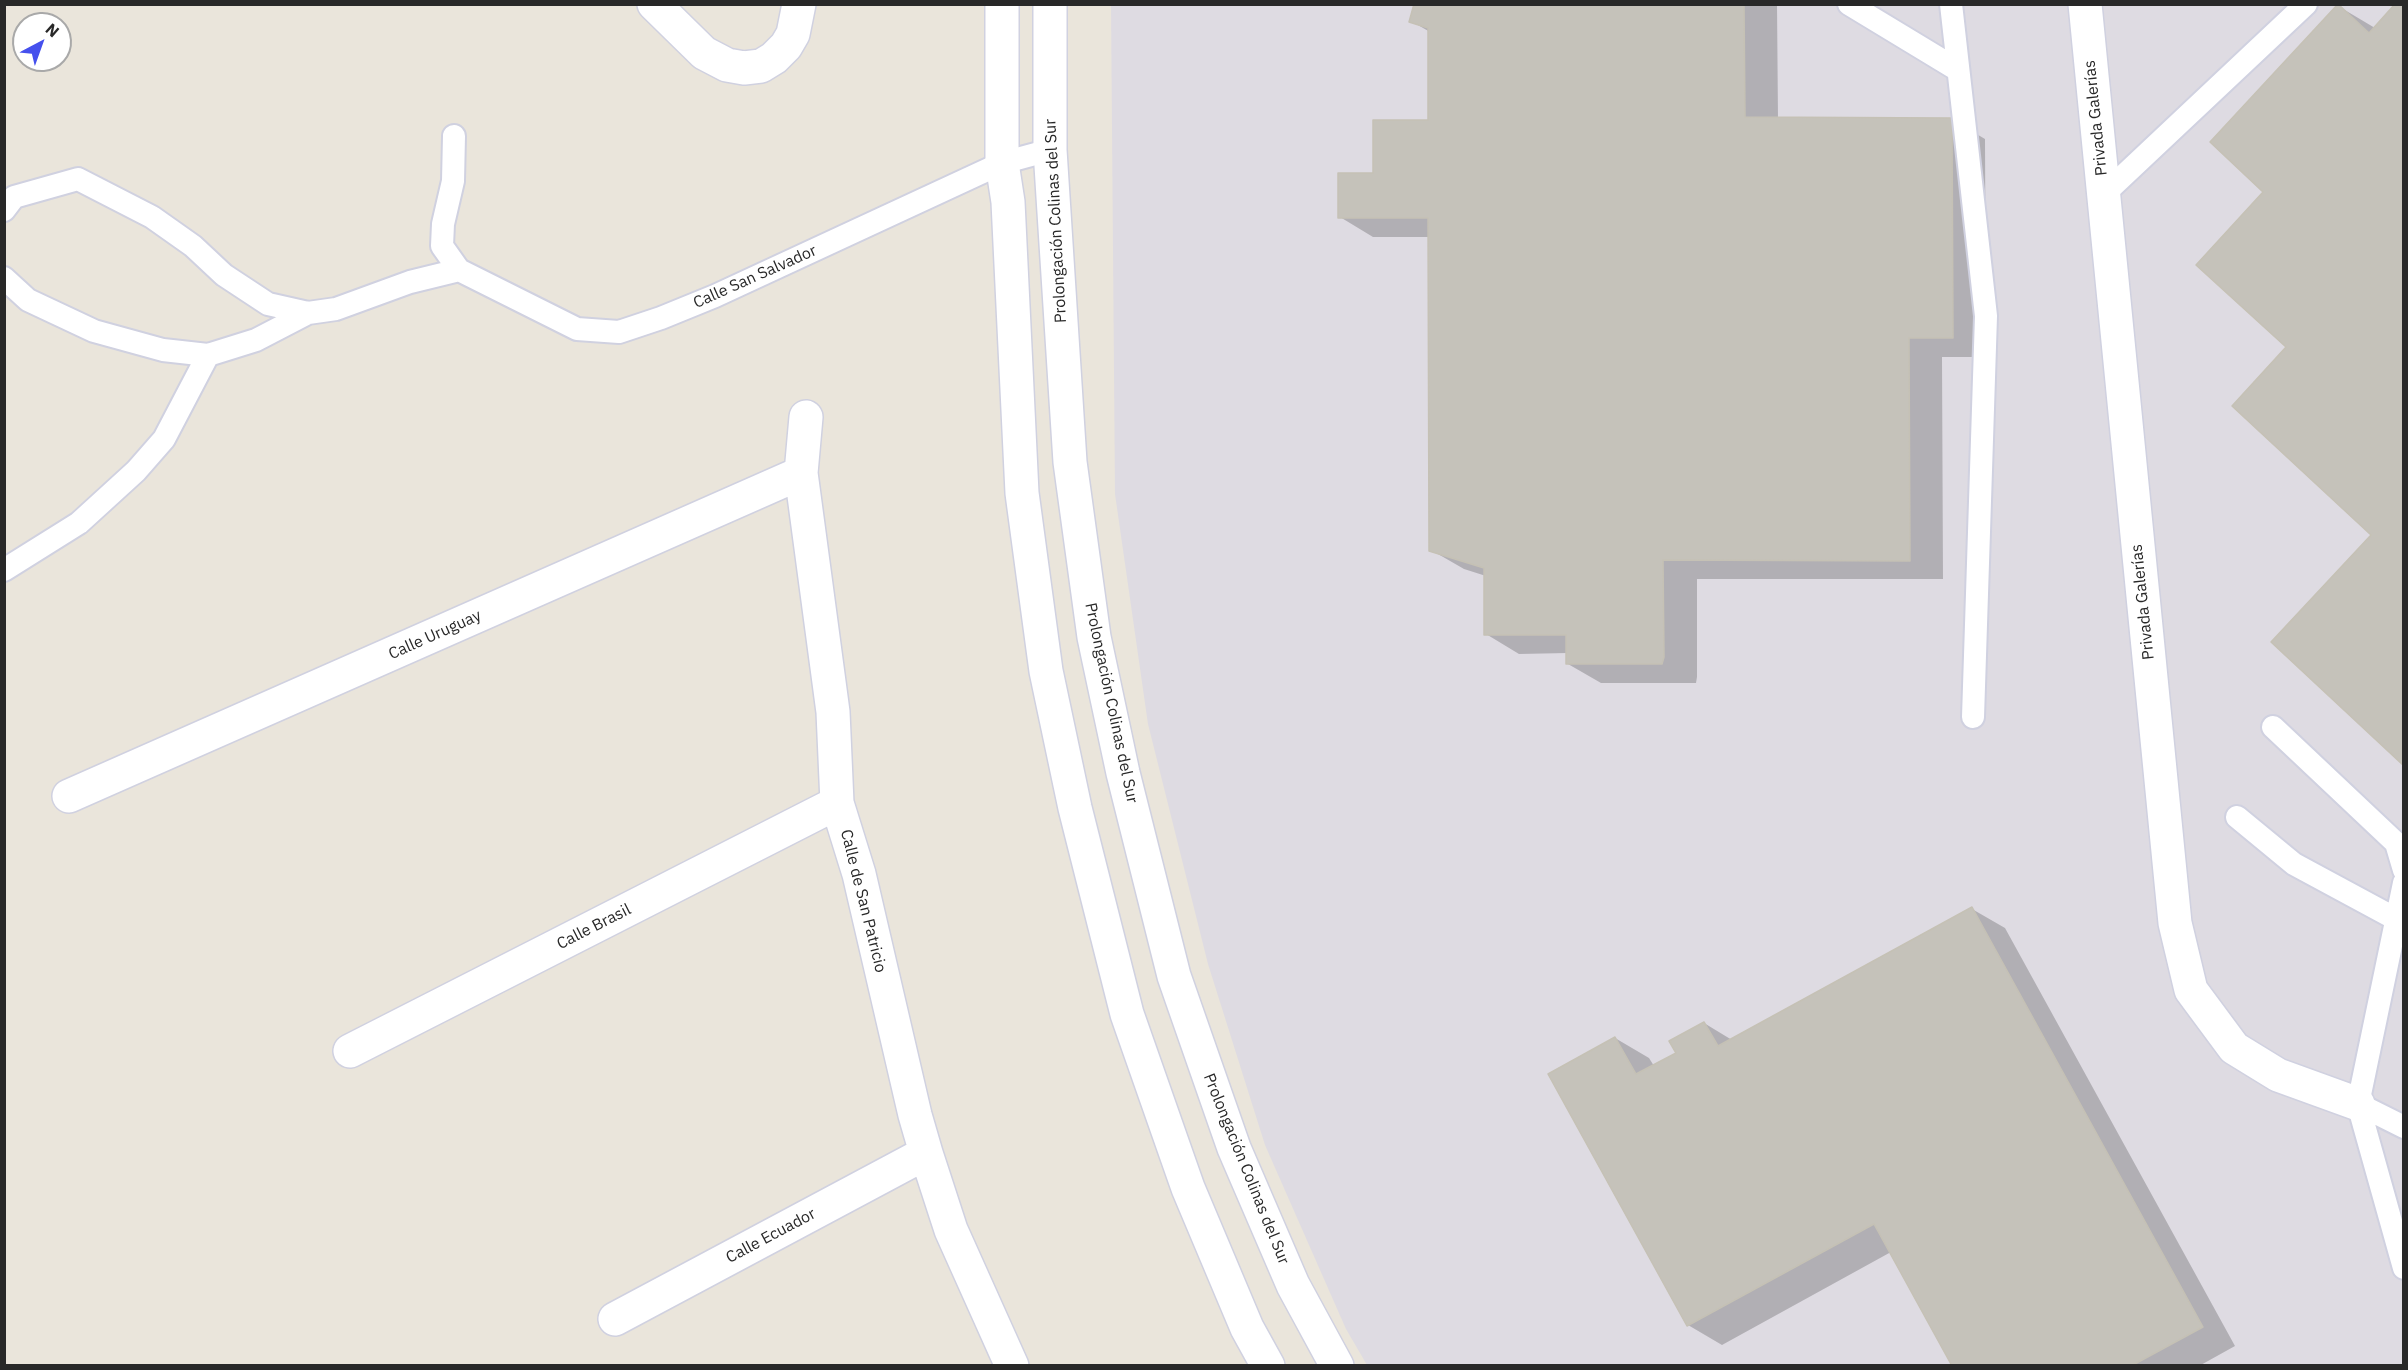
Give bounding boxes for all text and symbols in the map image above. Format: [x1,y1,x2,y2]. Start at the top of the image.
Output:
north arrow [12,12,72,72]
text: N [42,19,63,41]
street label: Privada Galerías [2080,59,2112,177]
street label: Prolongación Colinas del Sur [1041,118,1071,324]
street label: Calle San Salvador [690,241,820,313]
street label: Privada Galerías [2127,543,2159,661]
street label: Prolongación Colinas del Sur [1080,601,1142,805]
street label: Calle Uruguay [386,606,484,664]
street label: Calle de San Patricio [836,827,890,975]
street label: Calle Brasil [554,900,634,954]
street label: Prolongación Colinas del Sur [1199,1071,1293,1267]
street label: Calle Ecuador [723,1204,819,1268]

